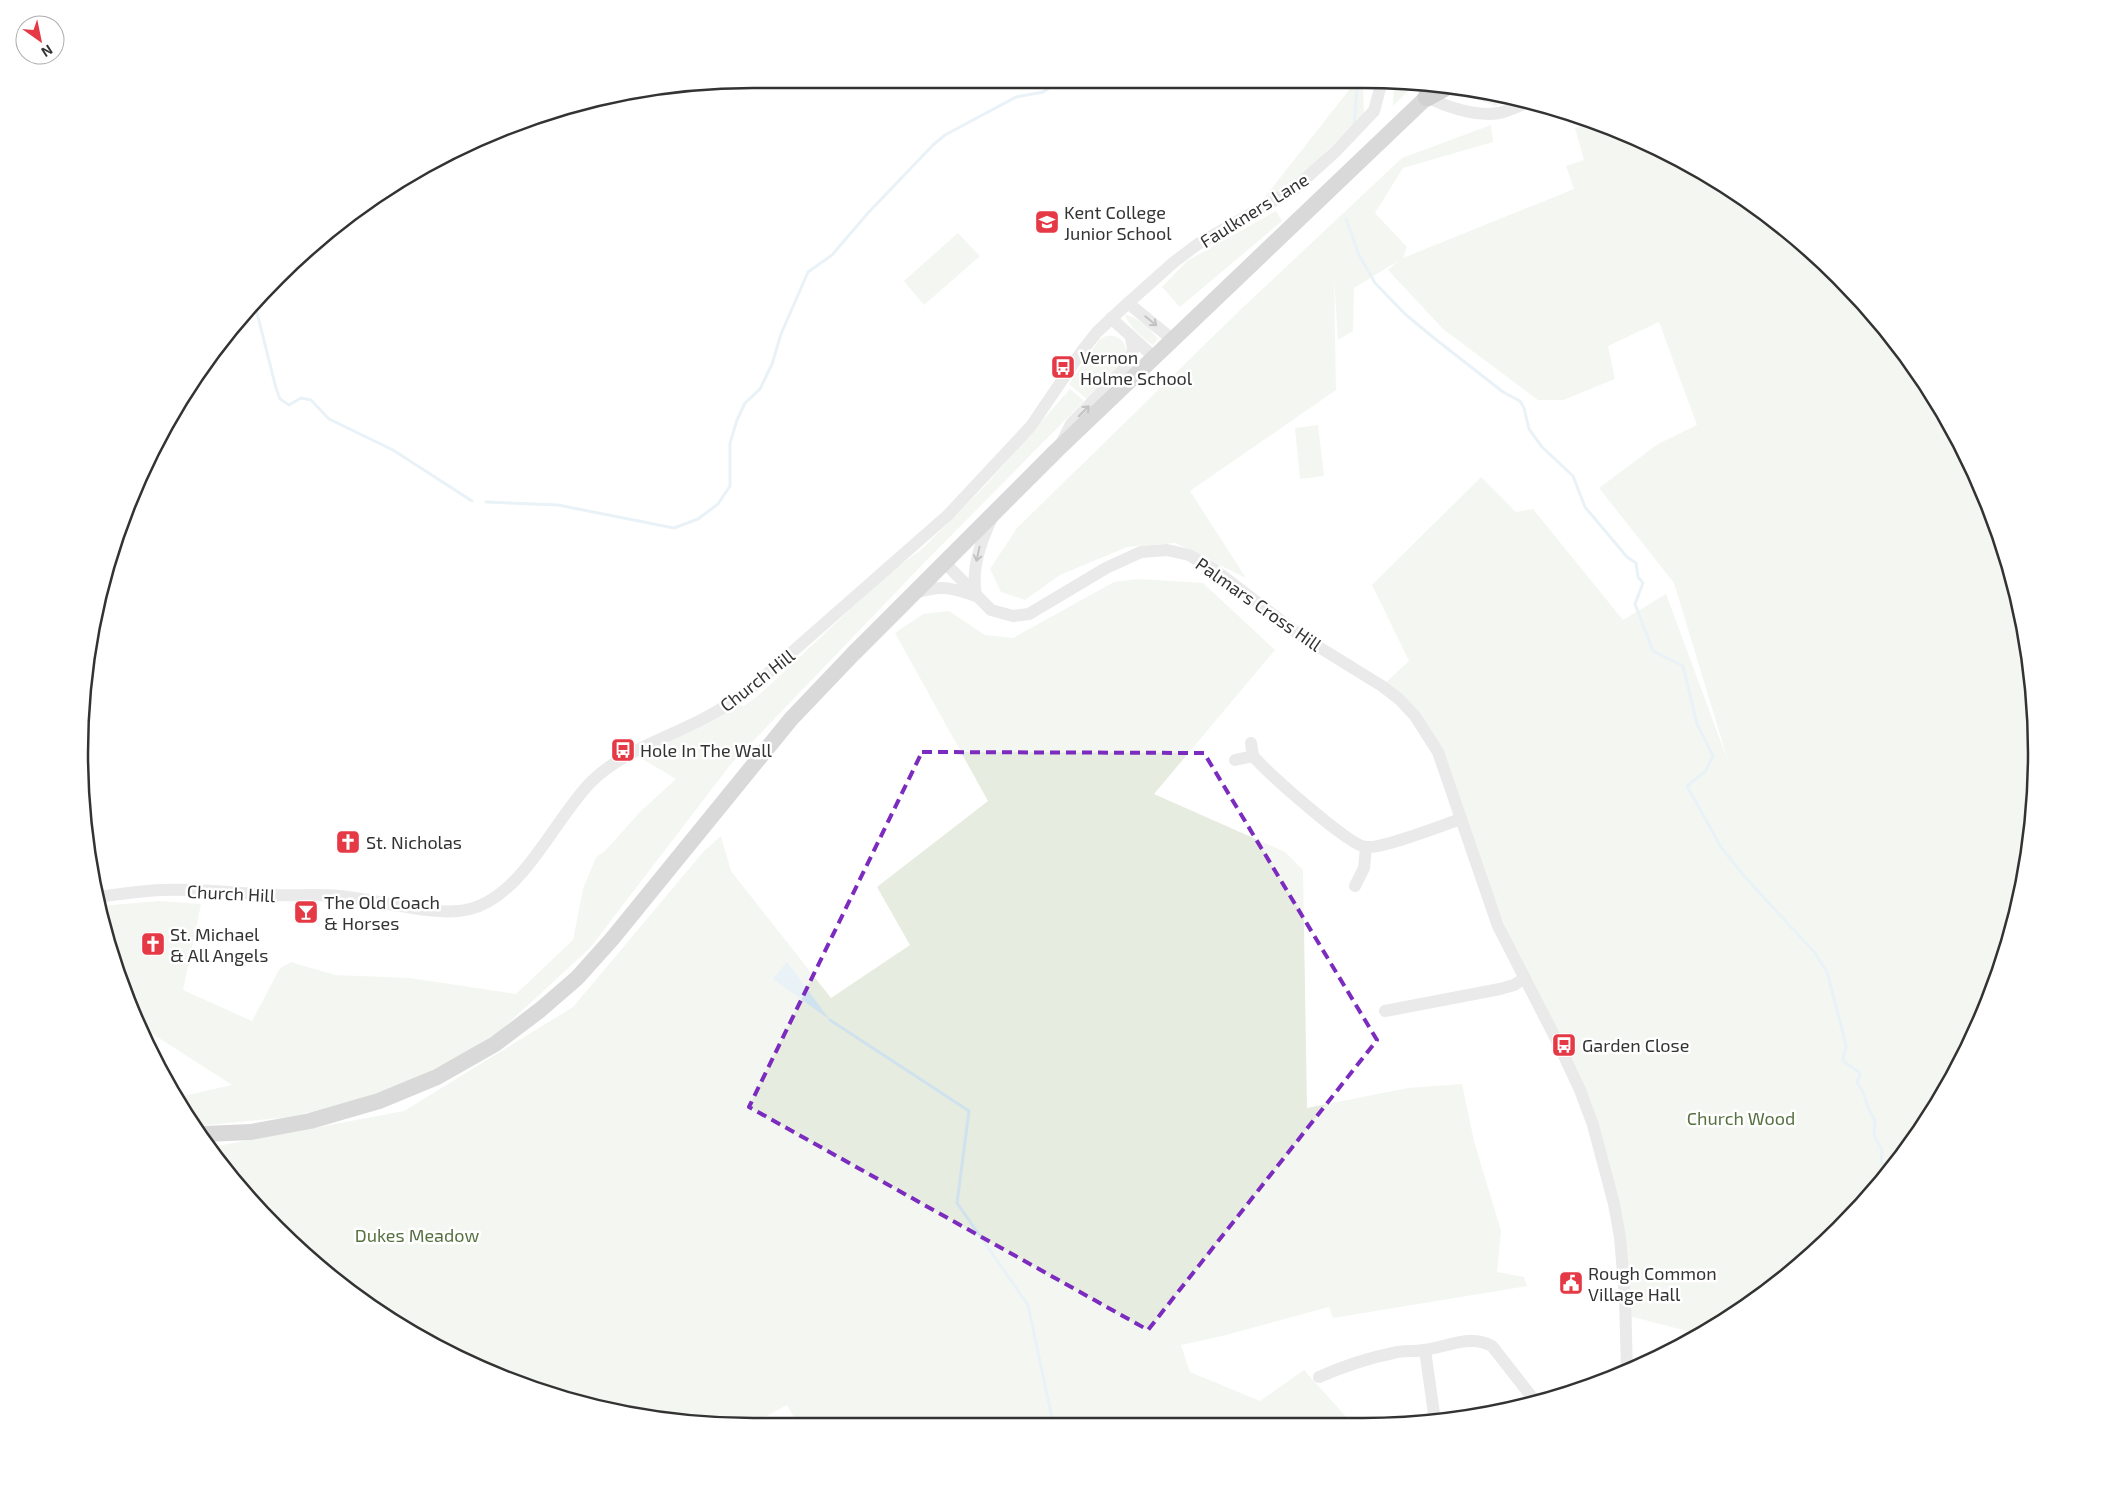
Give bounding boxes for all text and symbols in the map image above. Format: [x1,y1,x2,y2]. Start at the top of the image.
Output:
north arrow [15,15,65,65]
text: N [38,41,56,61]
street label: Faulkners Lane [1196,168,1312,252]
place label: Kent College Junior School [1064,201,1172,244]
school or university icon: Kent College Junior School [1034,209,1060,235]
one-way arrow [1144,316,1157,327]
place label: Vernon Holme School [1080,346,1193,389]
bus stop icon: Vernon Holme School [1050,354,1076,380]
one-way arrow [1078,405,1090,417]
one-way arrow [973,546,982,562]
street label: Palmars Cross Hill [1192,552,1327,656]
street label: Church Hill [715,644,799,716]
bus stop icon: Hole In The Wall [610,737,636,763]
place label: Hole In The Wall [640,739,772,761]
church icon: St. Nicholas [335,829,361,855]
place label: St. Nicholas [366,831,462,853]
street label: Church Hill [186,880,276,906]
place label: The Old Coach & Horses [324,891,440,934]
bar icon: The Old Coach & Horses [293,899,319,925]
place label: St. Michael & All Angels [170,923,268,966]
church icon: St. Michael & All Angels [140,931,166,957]
bus stop icon: Garden Close [1551,1032,1577,1058]
place label: Garden Close [1582,1034,1689,1056]
park label: Church Wood [1687,1107,1795,1129]
park label: Dukes Meadow [355,1224,479,1246]
place label: Rough Common Village Hall [1588,1262,1717,1305]
public building icon: Rough Common Village Hall [1558,1270,1584,1296]

